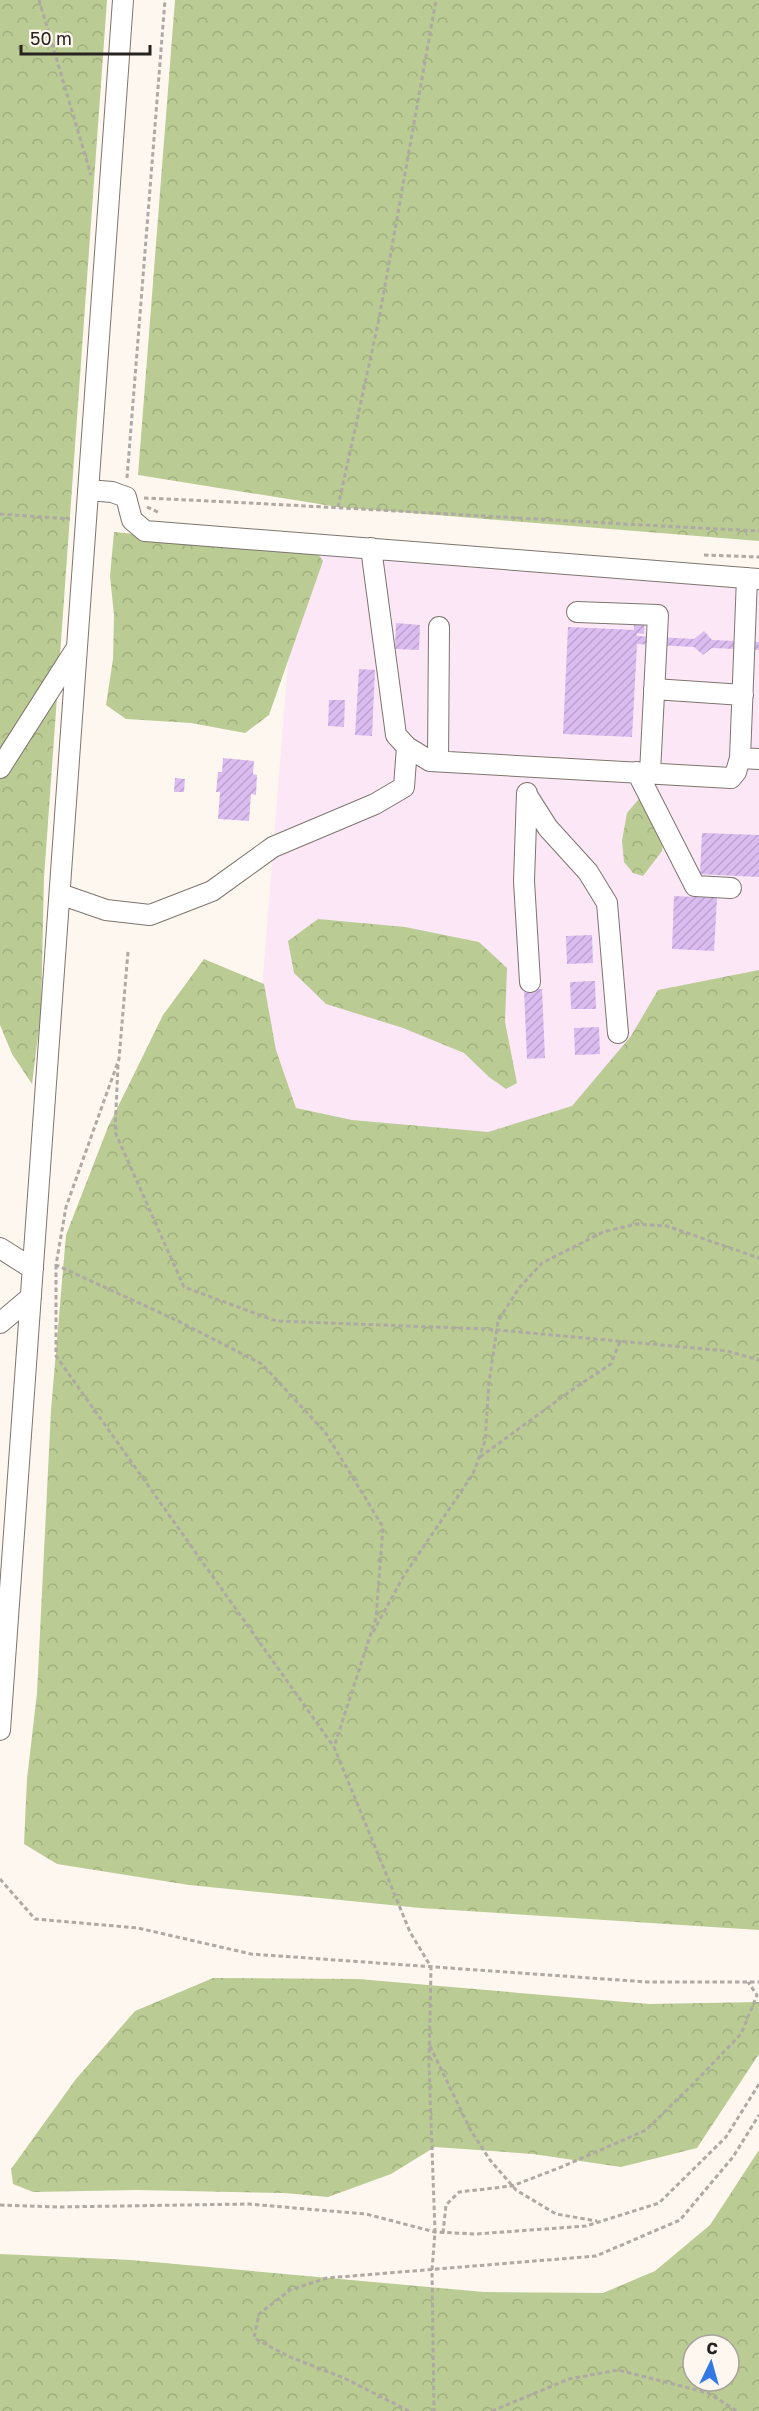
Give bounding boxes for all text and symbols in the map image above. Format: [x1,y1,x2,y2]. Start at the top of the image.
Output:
scale bar [21,18,150,56]
text: 50 m [30,27,72,49]
north arrow [681,2333,741,2393]
text: С [706,2338,719,2359]

